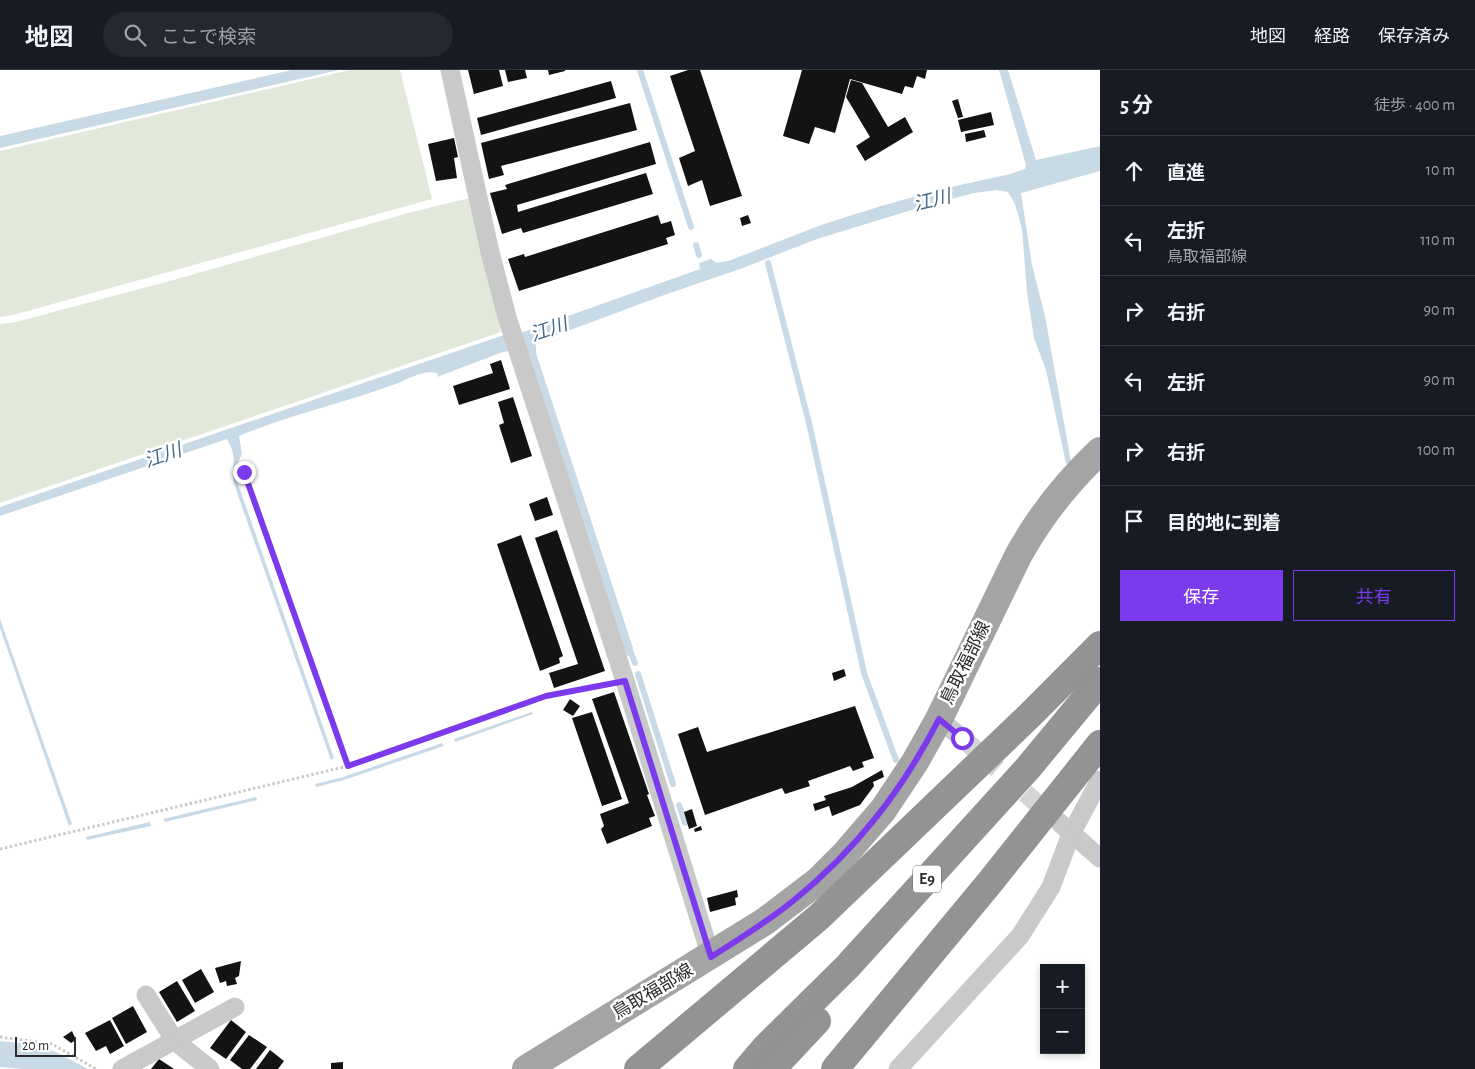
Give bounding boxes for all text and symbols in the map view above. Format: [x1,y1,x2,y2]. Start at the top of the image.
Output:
search box [103,12,453,57]
icon: search [121,21,149,49]
text: 地図 [25,26,73,50]
text: ここで検索 [161,28,256,47]
text: 地図 [1250,28,1286,46]
text: 経路 [1314,28,1350,46]
text: 保存済み [1378,28,1450,46]
text: 5 分 [1120,95,1153,116]
text: 徒歩 · 400 m [1374,97,1455,113]
icon: ahead [1120,157,1148,185]
text: 10 m [1426,162,1455,178]
text: 直進 [1167,164,1205,183]
water label: 江川 [911,186,955,215]
text: 左折 [1167,222,1205,241]
icon: left [1120,227,1148,255]
text: 110 m [1420,232,1455,248]
text: 鳥取福部線 [1167,249,1247,265]
icon: right [1120,297,1148,325]
text: 90 m [1424,302,1455,318]
text: 右折 [1167,304,1205,323]
water label: 江川 [528,313,572,345]
icon: left [1120,367,1148,395]
text: 90 m [1424,372,1455,388]
text: 左折 [1167,374,1205,393]
icon: right [1120,437,1148,465]
water label: 江川 [142,439,186,471]
text: 100 m [1417,442,1455,458]
text: 右折 [1167,444,1205,463]
route end [233,461,256,484]
icon: arrive [1120,507,1148,535]
text: 目的地に到着 [1167,514,1281,533]
button: 保存 [1120,570,1283,621]
button: 共有 [1293,570,1455,621]
street label: 鳥取福部線 [936,618,994,707]
route start [951,727,974,750]
road number: E9 [913,866,941,892]
street label: 鳥取福部線 [609,959,696,1023]
map controls [1040,964,1085,1054]
button: + [1040,964,1085,1009]
button: − [1040,1009,1085,1054]
scale bar [15,1034,76,1057]
text: 20 m [22,1039,49,1053]

